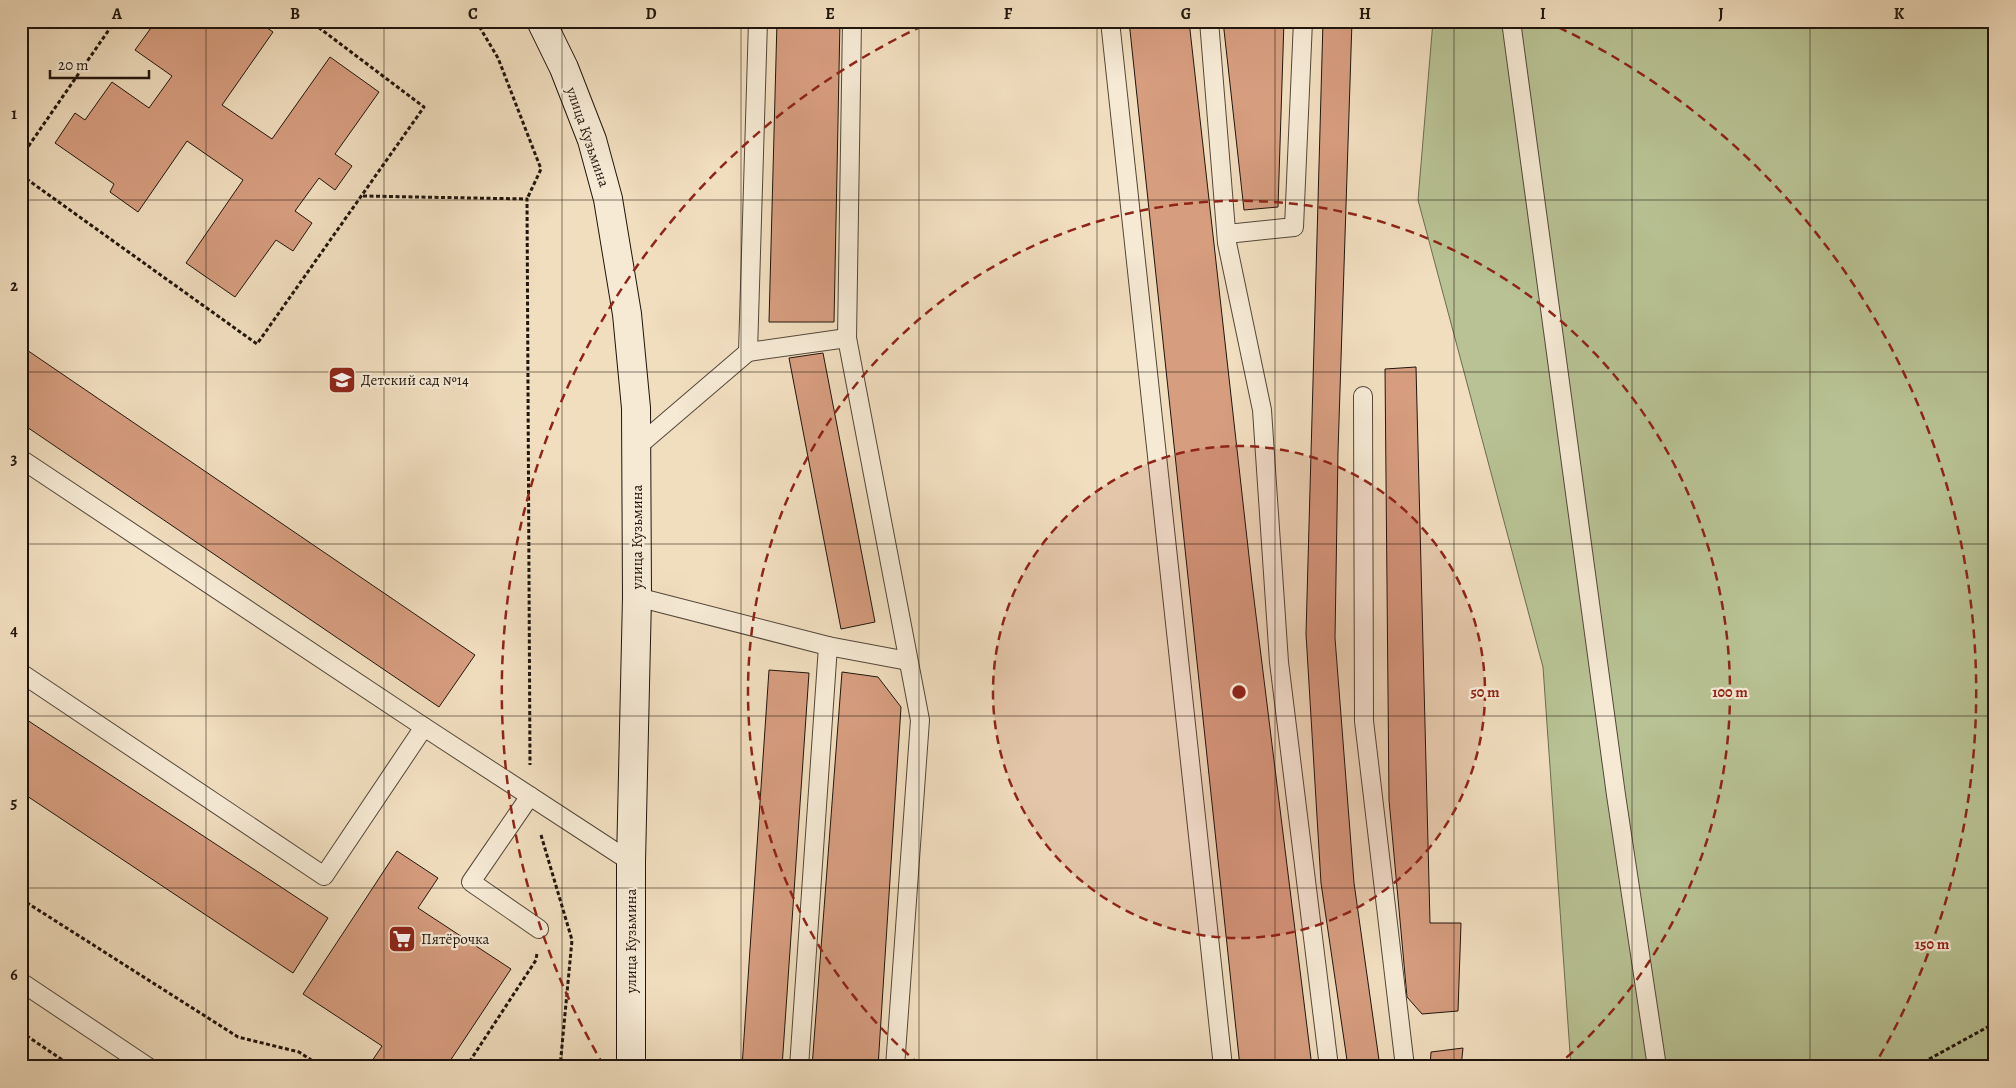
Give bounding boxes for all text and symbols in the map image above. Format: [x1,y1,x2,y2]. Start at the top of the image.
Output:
text: A [111,3,123,25]
text: B [290,3,300,25]
text: C [468,3,478,25]
text: D [645,3,657,25]
text: E [825,3,835,25]
text: F [1004,3,1013,25]
text: G [1181,3,1191,25]
text: H [1359,3,1371,25]
text: I [1540,3,1546,25]
text: J [1718,3,1724,25]
text: K [1894,3,1905,25]
scale bar [50,48,149,80]
text: 20 m [58,55,89,75]
street label: улица Кузьмина [561,83,615,190]
text: 1 [11,103,17,125]
text: 2 [10,275,18,297]
school or university icon: Детский сад №14 [327,365,357,395]
place label: Детский сад №14 [361,370,469,390]
text: 3 [11,448,18,470]
street label: улица Кузьмина [627,485,647,590]
text: 4 [10,620,18,642]
text: 50 m [1470,682,1500,702]
text: 100 m [1712,682,1748,702]
centre of rings [1230,683,1248,701]
text: 5 [11,792,18,814]
street label: улица Кузьмина [621,889,641,994]
supermarket icon: Пятёрочка [387,924,417,954]
place label: Пятёрочка [421,929,490,949]
text: 150 m [1915,934,1950,954]
text: 6 [10,964,18,986]

